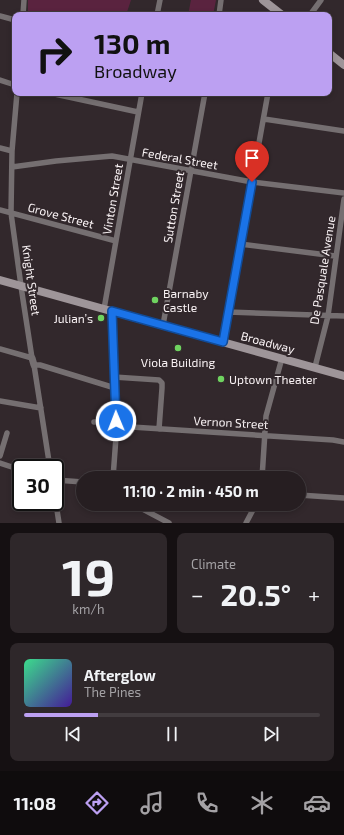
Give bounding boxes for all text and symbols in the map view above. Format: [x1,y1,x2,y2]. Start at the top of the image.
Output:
text: 130 m [94,26,170,60]
icon: right [28,28,80,80]
text: Broadway [94,60,177,82]
pin [235,141,269,182]
street label: Federal Street [141,144,219,172]
icon: arrive [241,147,263,169]
street label: Vinton Street [99,162,125,235]
street label: Sutton Street [160,170,186,244]
street label: Grove Street [26,199,96,231]
street label: De Pasquale Avenue [307,215,337,325]
street label: Knight Street [20,244,44,317]
place label: Barnaby Castle [163,286,209,314]
marker: Barnaby Castle [150,295,160,305]
place label: Julian’s [54,311,93,325]
marker: Julian’s [96,313,106,323]
street label: Broadway [240,328,297,356]
marker: Viola Building [173,343,183,353]
place label: Viola Building [141,355,215,369]
place label: Uptown Theater [229,372,318,386]
marker: Uptown Theater [216,374,226,384]
position arrow [95,400,137,442]
street label: Vernon Street [193,413,269,431]
speed limit sign: 30 [12,459,64,511]
text: 11:10 · 2 min · 450 m [123,482,259,500]
text: 19 [62,544,115,606]
text: Climate [191,556,236,572]
text: 20.5° [221,576,291,612]
text: − [191,581,204,607]
text: + [308,581,320,607]
text: km/h [72,601,105,617]
text: Afterglow [84,666,156,684]
text: The Pines [84,684,141,700]
icon: previous [62,723,84,745]
icon: pause [161,723,183,745]
icon: next [260,723,282,745]
icon: directions [83,789,111,817]
icon: music [138,789,166,817]
icon: phone [193,789,221,817]
icon: climate [248,789,276,817]
icon: car [303,789,331,817]
text: 11:08 [13,792,56,814]

